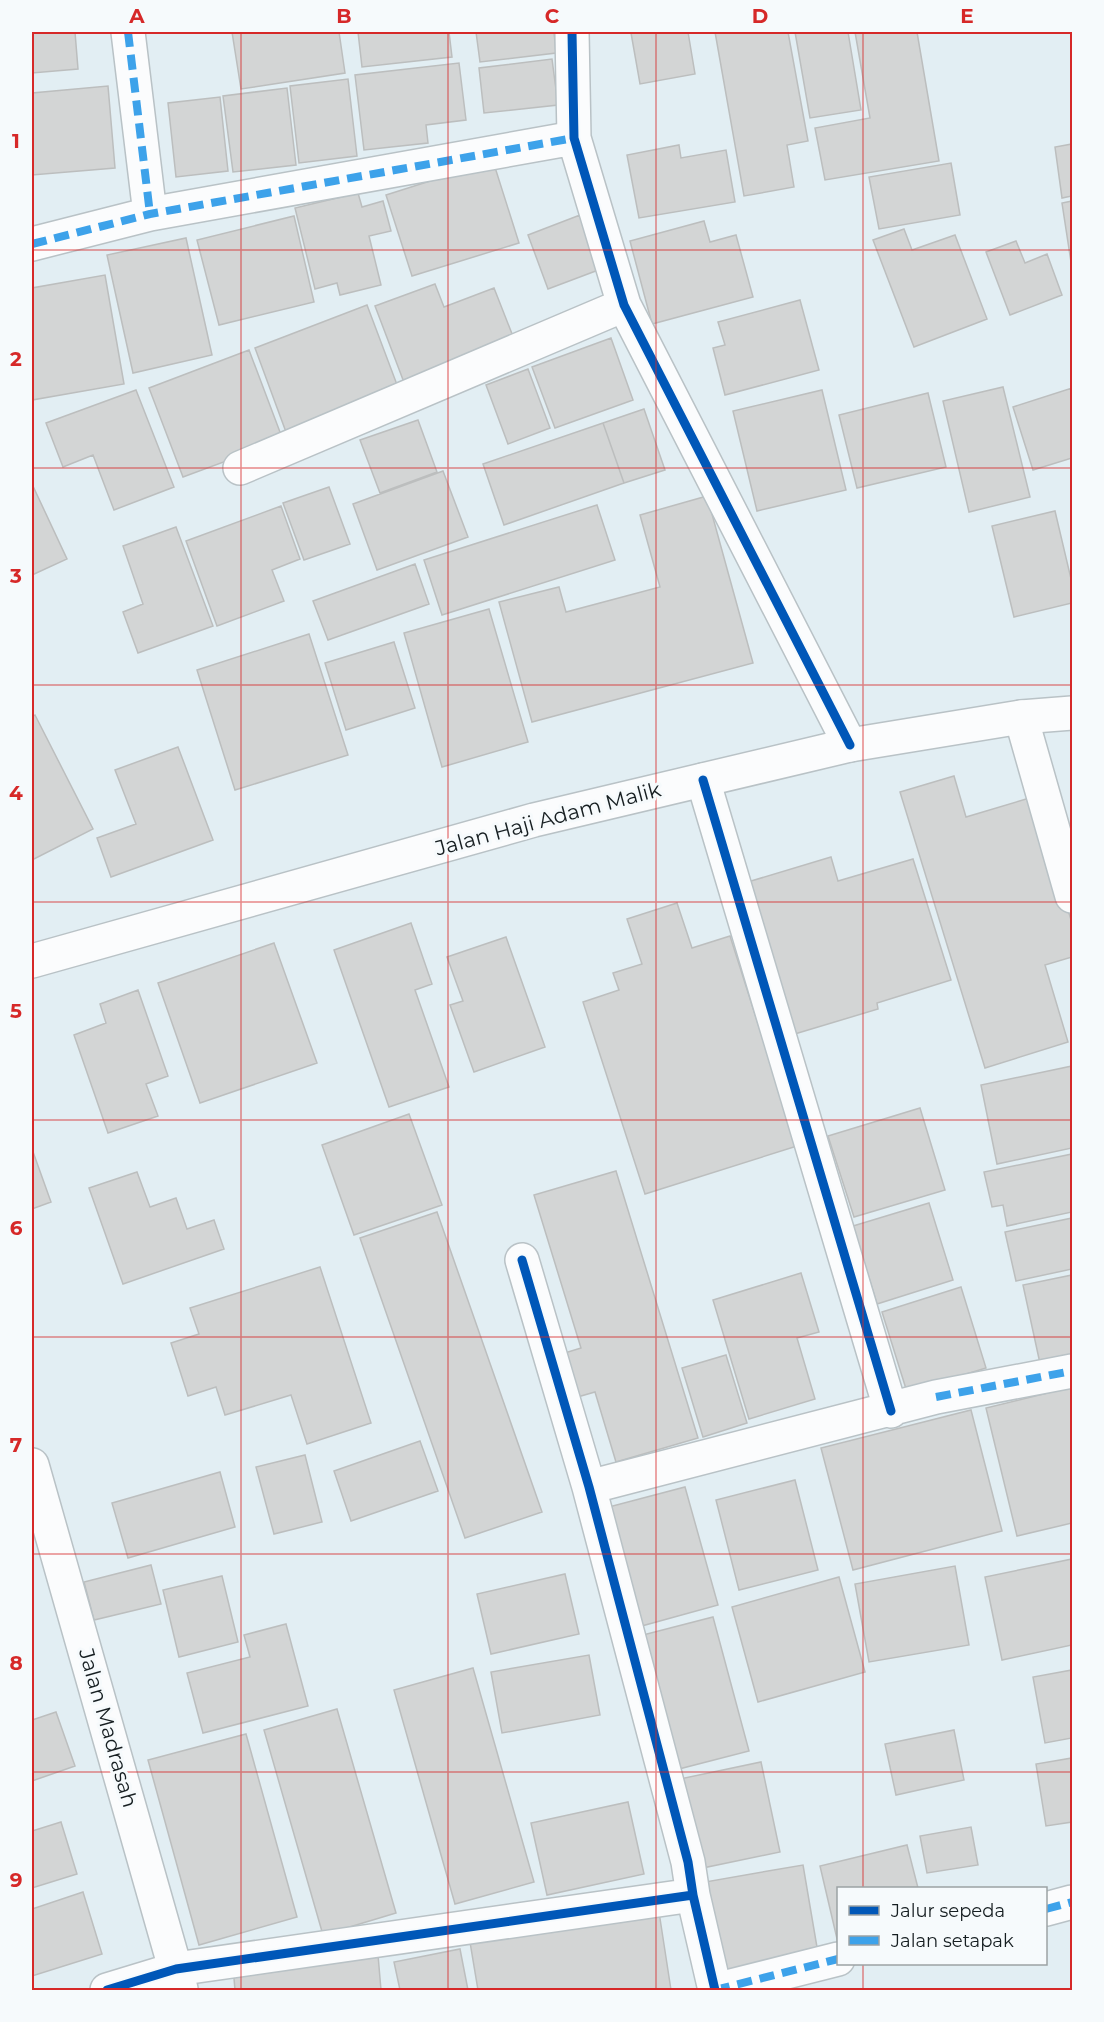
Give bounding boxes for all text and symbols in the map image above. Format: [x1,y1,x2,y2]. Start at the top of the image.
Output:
text: A [128,4,145,28]
text: B [336,4,352,28]
text: C [545,4,560,28]
text: D [752,4,768,28]
text: E [960,4,974,28]
text: 1 [12,129,20,153]
text: 2 [10,347,22,371]
text: 3 [9,564,22,588]
street label: Jalan Haji Adam Malik [431,776,664,861]
text: 4 [9,781,23,805]
text: 5 [10,999,22,1023]
text: 6 [10,1216,23,1240]
text: 7 [10,1433,22,1457]
street label: Jalan Madrasah [74,1645,143,1810]
text: 8 [9,1651,23,1675]
text: 9 [10,1868,22,1892]
legend [837,1887,1047,1965]
text: Jalur sepeda [890,1900,1005,1922]
text: Jalan setapak [890,1930,1014,1952]

